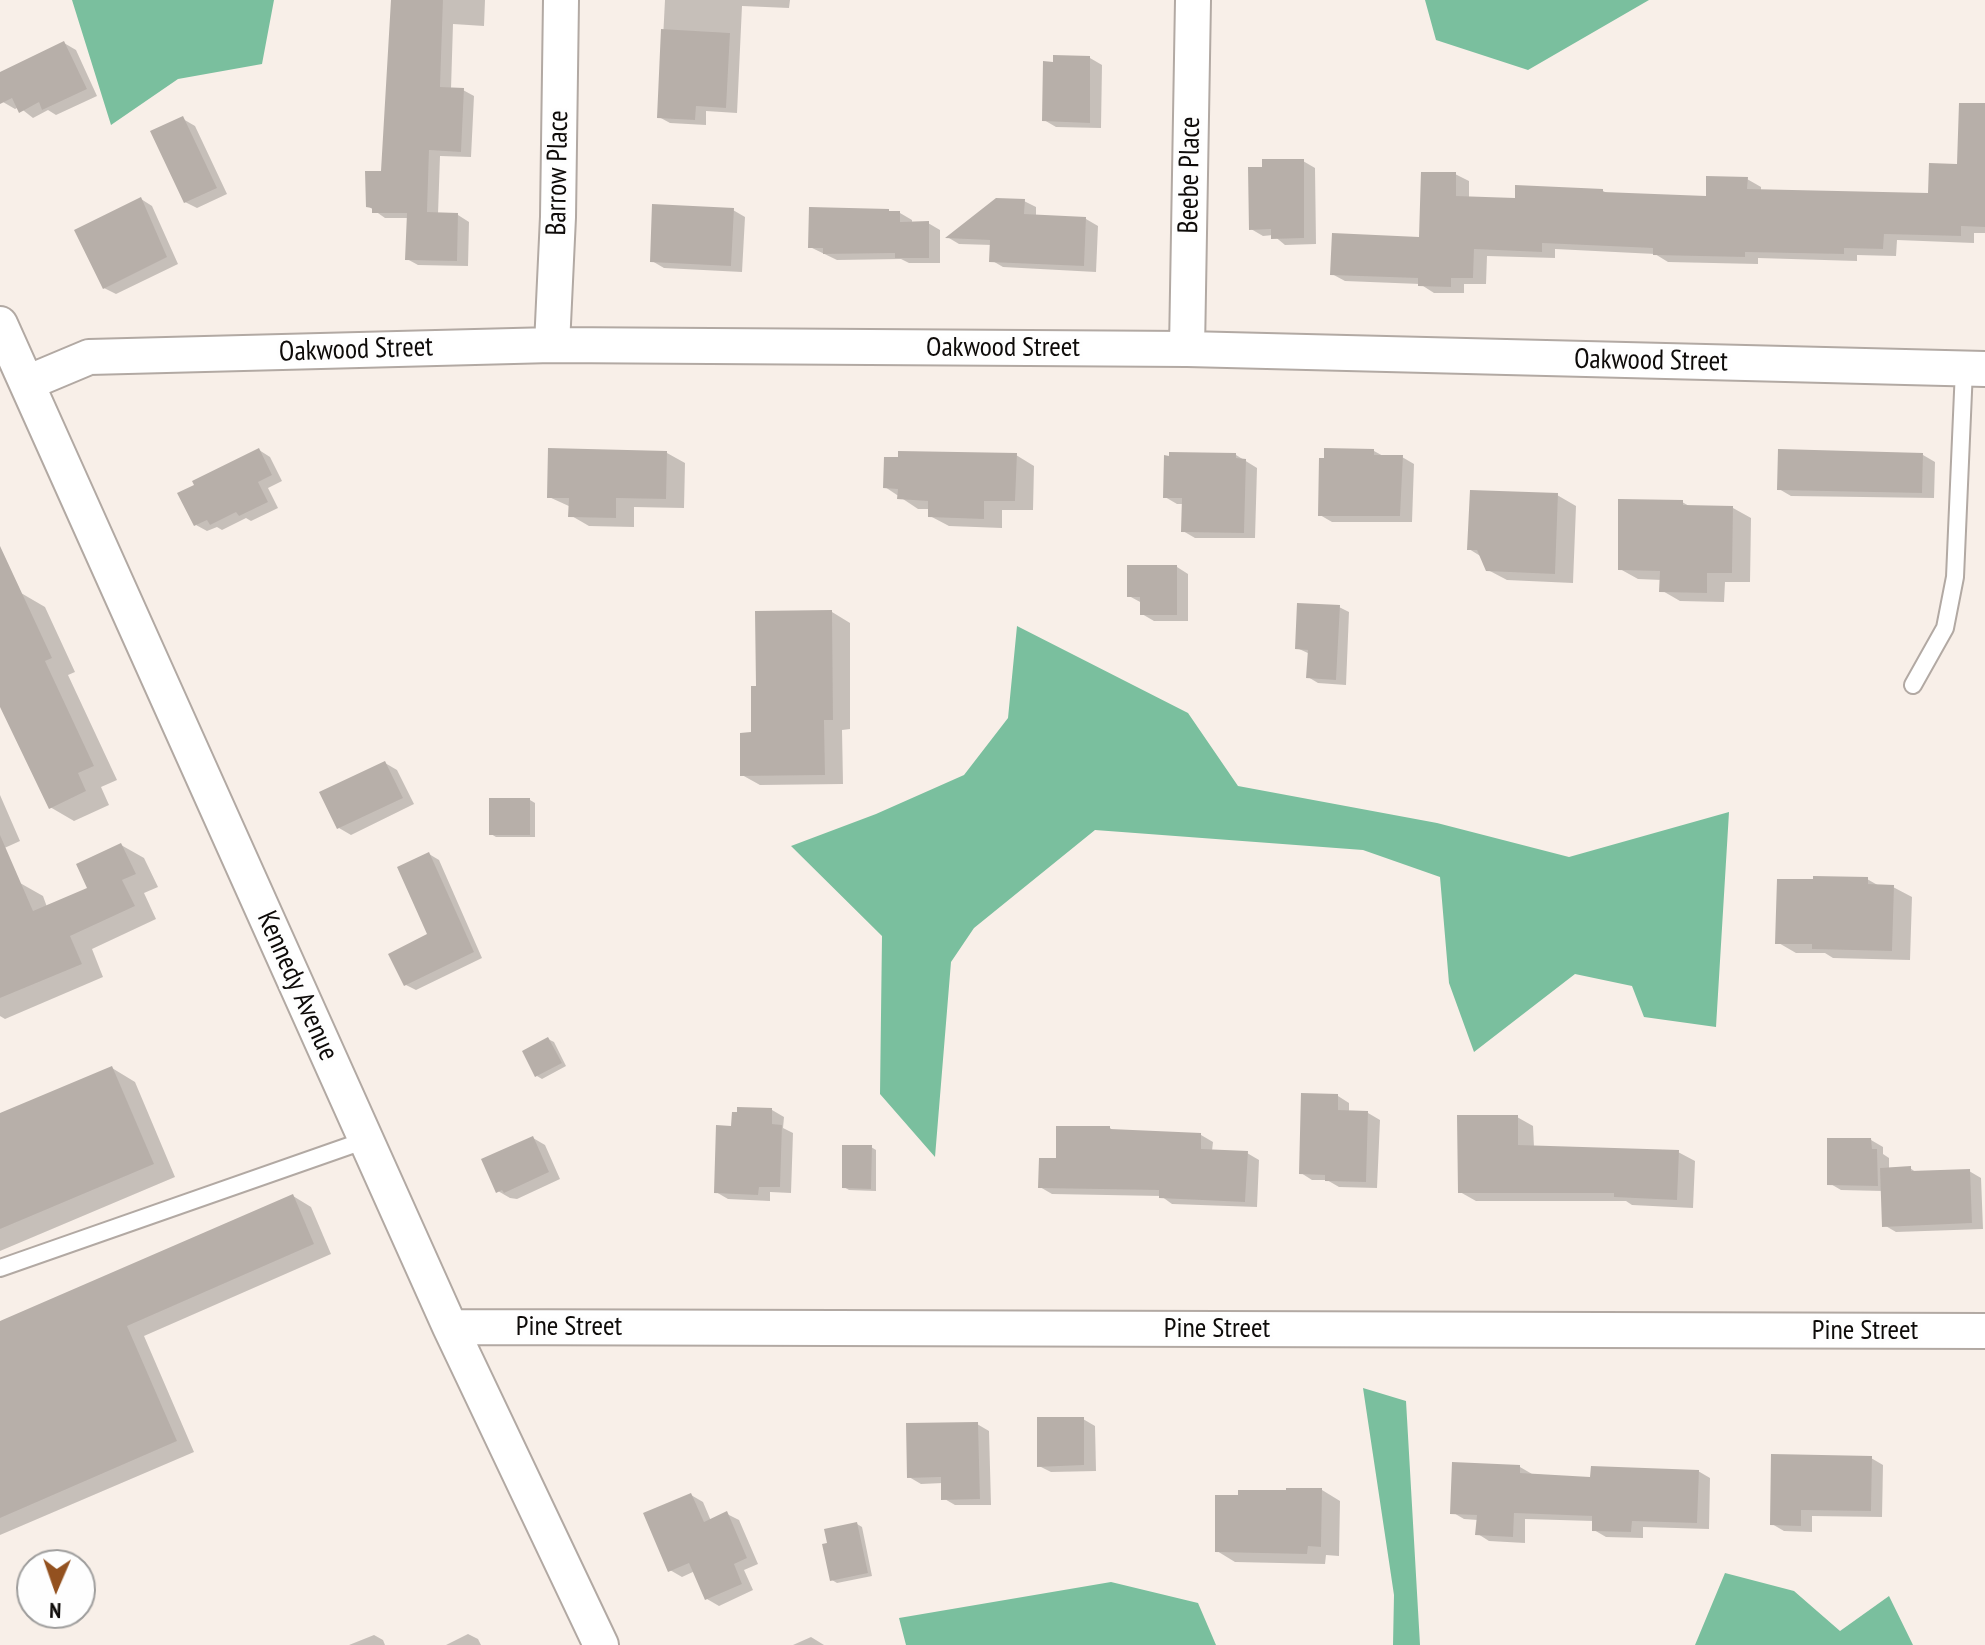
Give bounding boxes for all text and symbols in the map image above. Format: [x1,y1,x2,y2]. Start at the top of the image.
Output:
street label: Barrow Place [540,110,576,236]
street label: Beebe Place [1172,116,1208,234]
street label: Oakwood Street [279,331,433,369]
street label: Oakwood Street [926,331,1080,365]
street label: Oakwood Street [1574,343,1728,379]
street label: Kennedy Avenue [249,906,345,1066]
street label: Pine Street [516,1310,622,1344]
street label: Pine Street [1164,1312,1270,1346]
street label: Pine Street [1812,1314,1918,1348]
north arrow [16,1549,96,1629]
text: N [49,1597,62,1625]

